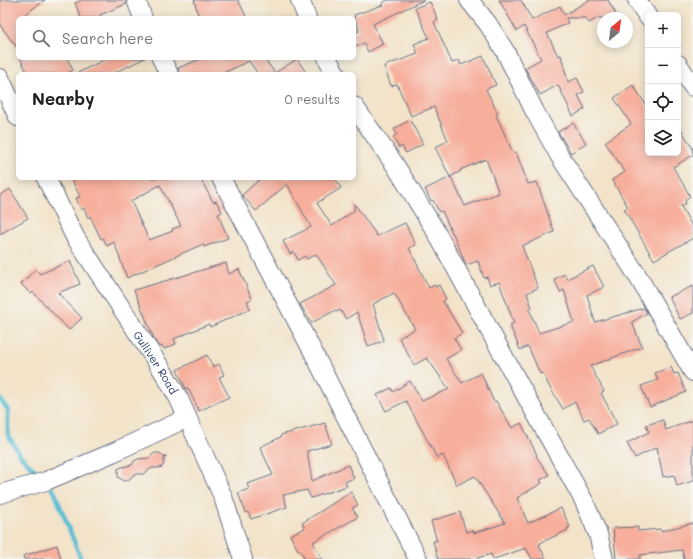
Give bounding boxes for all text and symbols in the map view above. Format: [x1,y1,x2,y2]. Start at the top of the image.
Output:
north arrow [597,12,633,48]
map controls [645,12,681,156]
button: + [645,12,681,48]
search box [16,16,356,60]
icon: search [30,27,52,49]
text: Search here [62,28,153,48]
button: − [645,48,681,84]
button: locate [645,84,681,120]
text: Nearby [32,87,94,109]
text: 0 results [285,90,340,107]
button: layers [645,120,681,156]
street label: Gulliver Road [131,328,182,397]

